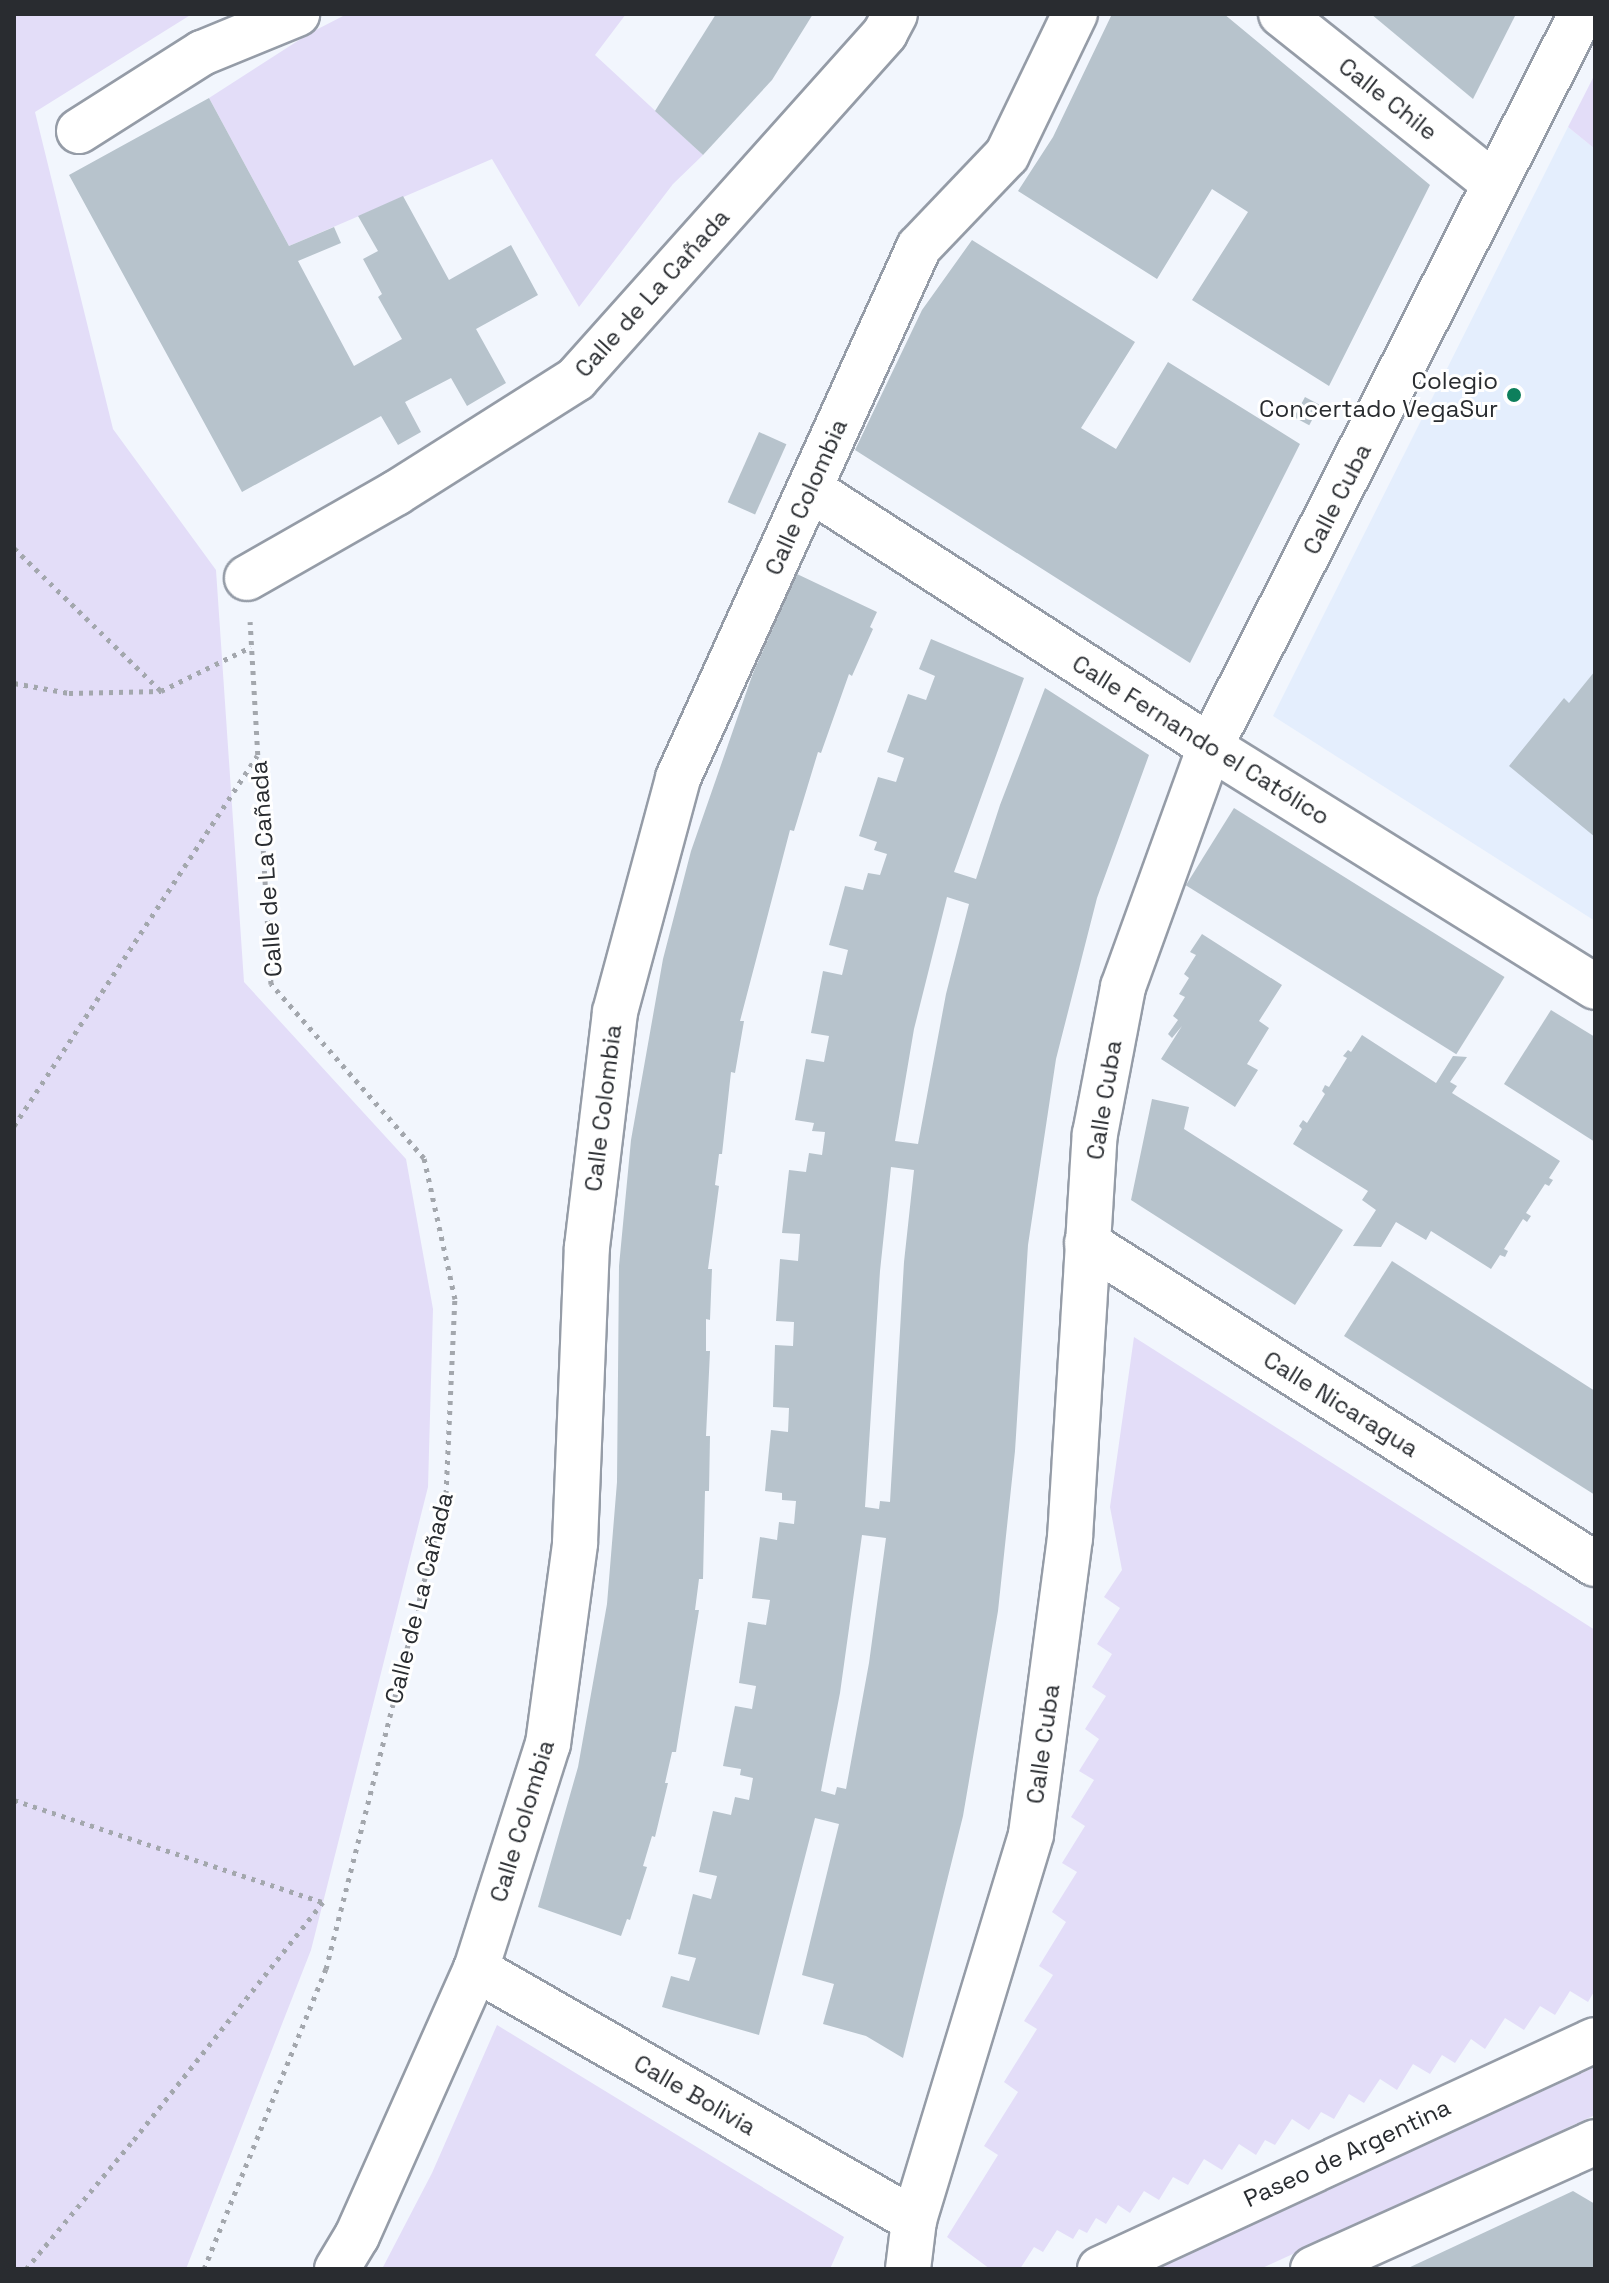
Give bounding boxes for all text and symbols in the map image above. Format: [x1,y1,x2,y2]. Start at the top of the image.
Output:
street label: Calle Chile [1333,52,1443,146]
street label: Calle de La Cañada [569,203,735,383]
place label: Colegio Concertado VegaSur [1259,367,1498,423]
marker: Colegio Concertado VegaSur [1505,386,1523,404]
street label: Calle Colombia [759,414,853,580]
street label: Calle Cuba [1297,439,1377,559]
street label: Calle Fernando el Católico [1067,649,1335,831]
street label: Calle de La Cañada [244,760,288,978]
street label: Calle Colombia [578,1023,628,1193]
street label: Calle Cuba [1080,1038,1128,1162]
street label: Calle Nicaragua [1258,1345,1424,1463]
street label: Calle de La Cañada [379,1489,459,1707]
street label: Calle Cuba [1020,1682,1066,1806]
street label: Calle Colombia [484,1736,560,1906]
street label: Calle Bolivia [629,2048,761,2142]
street label: Paseo de Argentina [1239,2092,1455,2214]

